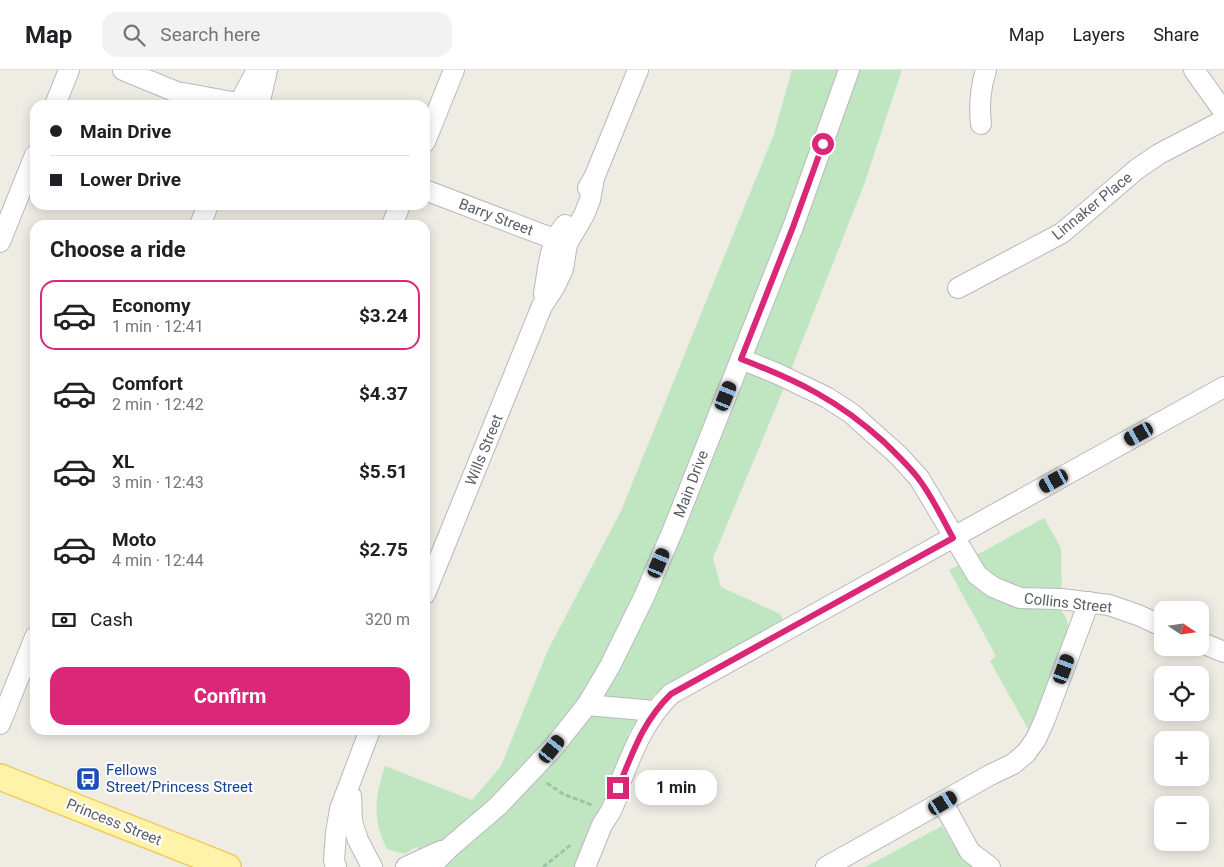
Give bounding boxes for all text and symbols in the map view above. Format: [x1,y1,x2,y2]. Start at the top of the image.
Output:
search box [102,12,452,57]
text: Map [25,21,72,49]
icon: search [120,21,148,49]
text: Search here [160,23,260,46]
text: Map [1009,24,1044,45]
text: Layers [1072,24,1125,45]
text: Share [1153,24,1199,45]
text: Main Drive [80,120,171,143]
route start [812,133,834,155]
text: Lower Drive [80,168,181,191]
street label: Linnaker Place [1048,168,1136,244]
street label: Barry Street [456,195,536,239]
text: Choose a ride [50,237,186,262]
icon: car [52,293,97,338]
text: Economy [112,294,191,317]
text: $3.24 [359,304,408,327]
text: 1 min · 12:41 [112,317,204,336]
icon: car [52,371,97,416]
text: Comfort [112,372,183,395]
car [713,379,738,413]
text: $4.37 [359,382,408,405]
text: 2 min · 12:42 [112,395,204,414]
street label: Wills Street [462,412,506,488]
car [1122,420,1155,448]
street label: Main Drive [670,448,712,520]
icon: car [52,449,97,494]
text: XL [112,450,134,473]
text: $5.51 [359,460,408,483]
car [1037,467,1070,495]
text: 3 min · 12:43 [112,473,204,492]
icon: car [52,527,97,572]
text: Moto [112,528,156,551]
text: $2.75 [359,538,408,561]
car [646,546,671,580]
text: 4 min · 12:44 [112,551,204,570]
street label: Collins Street [1023,589,1113,617]
north arrow [1154,601,1209,656]
map controls [1154,601,1209,851]
icon: cash [50,606,78,634]
text: Cash [90,608,133,631]
text: 320 m [365,610,410,629]
car [1051,652,1076,686]
button: locate [1154,666,1209,721]
button: Confirm [50,667,410,725]
button: + [1154,731,1209,786]
car [536,733,567,765]
place label: Fellows Street/Princess Street [106,761,253,796]
bus stop icon: Fellows Street/Princess Street [75,766,101,792]
callout: 1 min [636,770,718,806]
route end [607,777,629,799]
text: 1 min [656,778,696,797]
car [926,789,959,817]
street label: Princess Street [64,795,164,849]
button: − [1154,796,1209,851]

